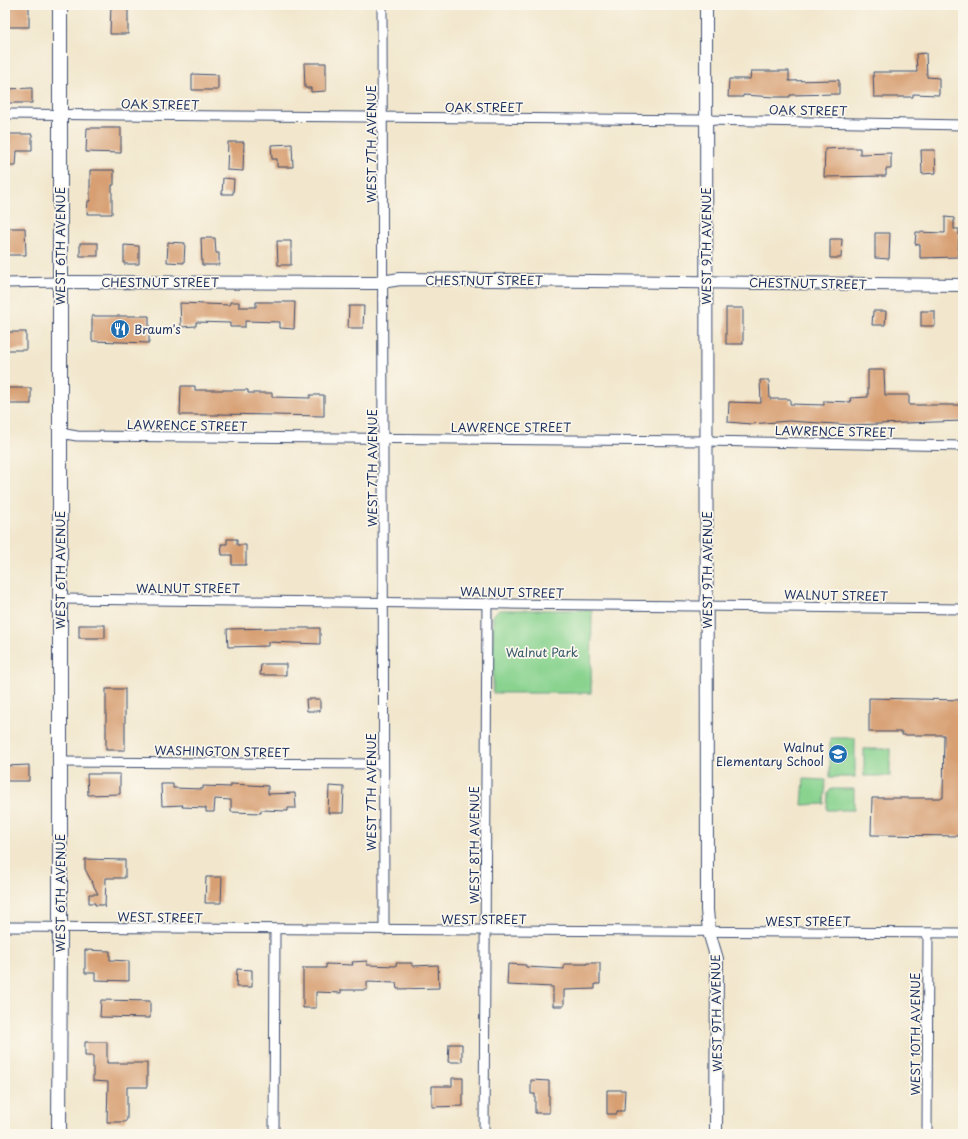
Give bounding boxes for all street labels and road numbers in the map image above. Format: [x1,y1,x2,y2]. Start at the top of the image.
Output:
street label: WEST 7TH AVENUE [362,85,380,203]
street label: OAK STREET [121,94,200,114]
street label: OAK STREET [445,98,524,116]
street label: OAK STREET [769,100,848,120]
street label: WEST 6TH AVENUE [51,187,69,305]
street label: WEST 9TH AVENUE [697,187,715,305]
street label: CHESTNUT STREET [425,271,544,289]
street label: CHESTNUT STREET [101,273,220,291]
street label: CHESTNUT STREET [749,273,868,293]
street label: WEST 7TH AVENUE [363,409,381,527]
street label: LAWRENCE STREET [127,415,248,435]
street label: LAWRENCE STREET [451,418,572,436]
street label: LAWRENCE STREET [775,421,896,441]
street label: WEST 6TH AVENUE [51,511,69,629]
street label: WEST 9TH AVENUE [698,511,716,629]
street label: WALNUT STREET [136,579,241,597]
street label: WALNUT STREET [460,582,565,602]
street label: WALNUT STREET [784,585,889,605]
street label: WEST 7TH AVENUE [362,733,380,851]
street label: WASHINGTON STREET [154,741,291,761]
street label: WEST 8TH AVENUE [465,786,483,904]
street label: WEST 6TH AVENUE [51,834,69,952]
street label: WEST STREET [117,907,204,927]
street label: WEST STREET [441,910,528,928]
street label: WEST STREET [765,912,852,930]
street label: WEST 9TH AVENUE [706,954,726,1072]
street label: WEST 10TH AVENUE [906,972,924,1096]

